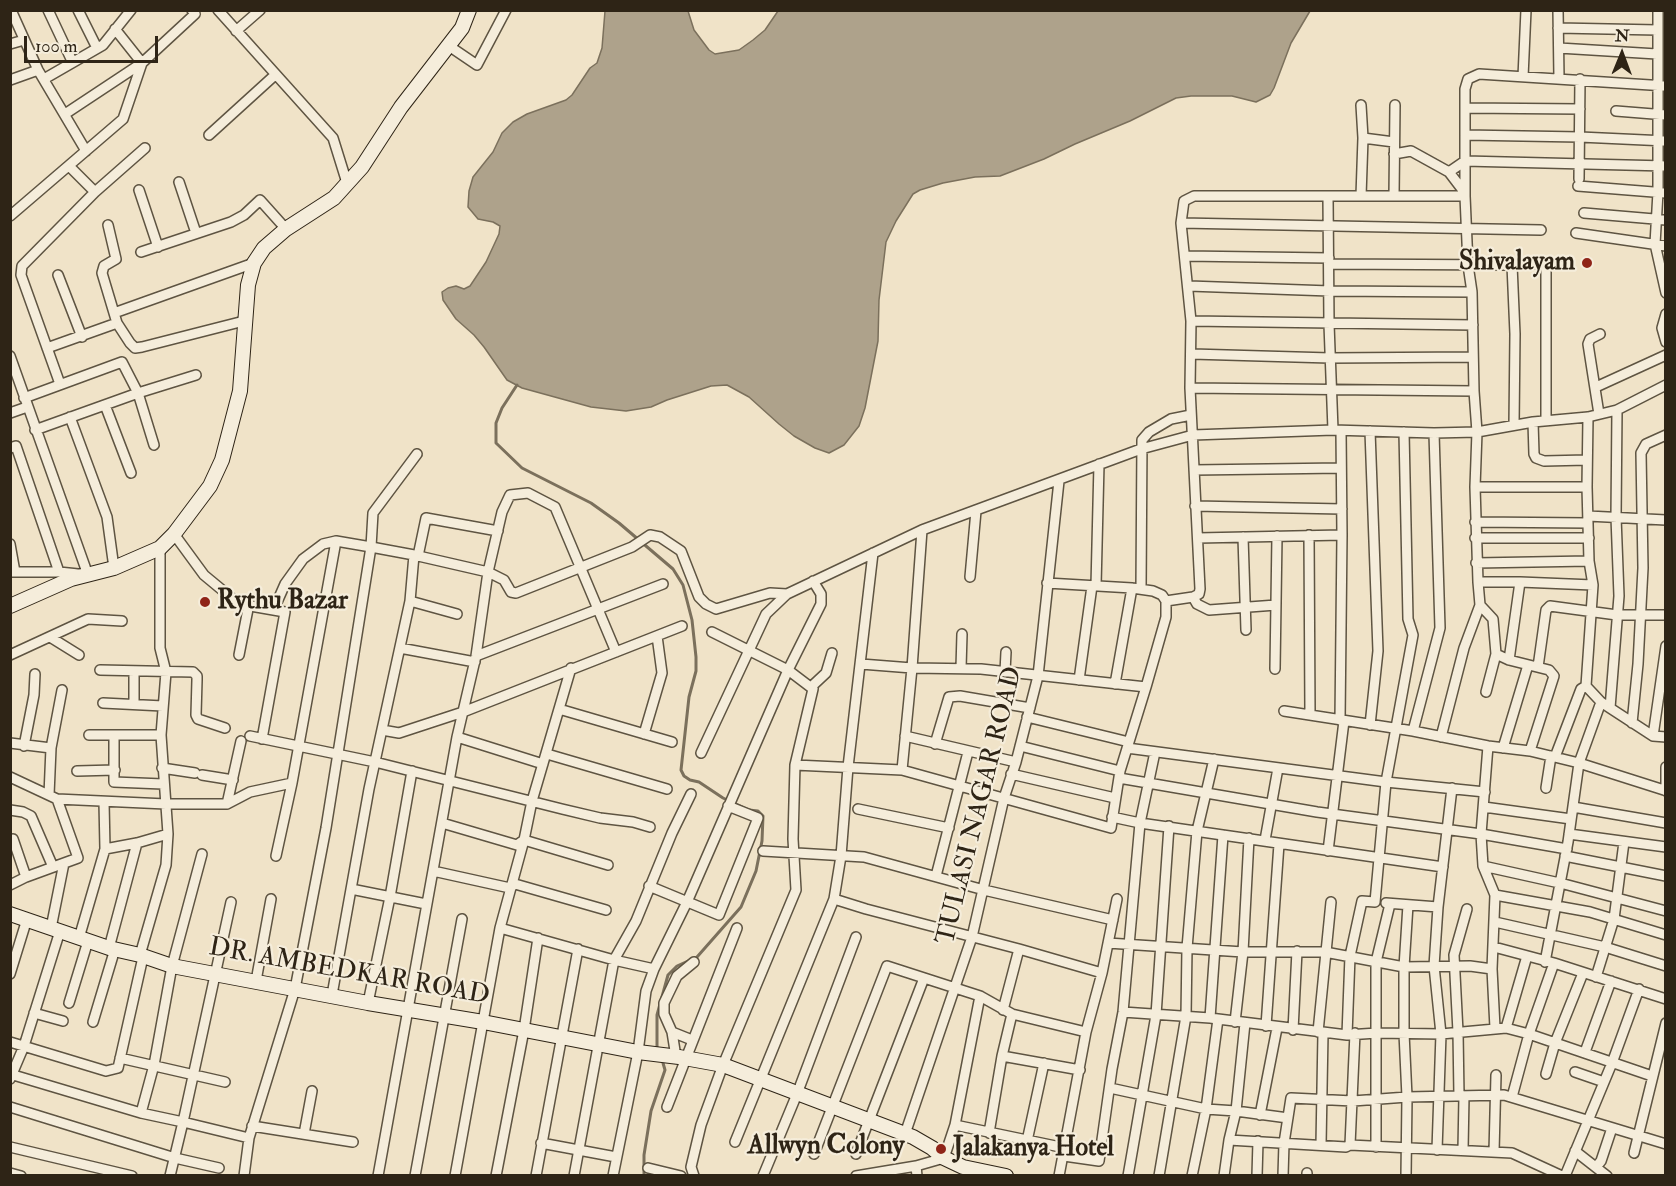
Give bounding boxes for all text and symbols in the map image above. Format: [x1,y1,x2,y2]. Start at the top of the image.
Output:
scale bar [27,24,160,62]
north arrow [1592,24,1652,84]
text: N [1615,26,1630,46]
text: 100 m [35,35,78,58]
place label: Shivalayam [1459,247,1575,279]
marker: Shivalayam [1580,256,1594,270]
place label: Rythu Bazar [217,586,348,618]
marker: Rythu Bazar [198,595,212,609]
street label: TULASI NAGAR ROAD [931,664,1031,948]
street label: DR. AMBEDKAR ROAD [206,933,492,1013]
district label: Allwyn Colony [748,1131,904,1163]
place label: Jalakanya Hotel [953,1133,1114,1165]
marker: Jalakanya Hotel [934,1142,948,1156]

